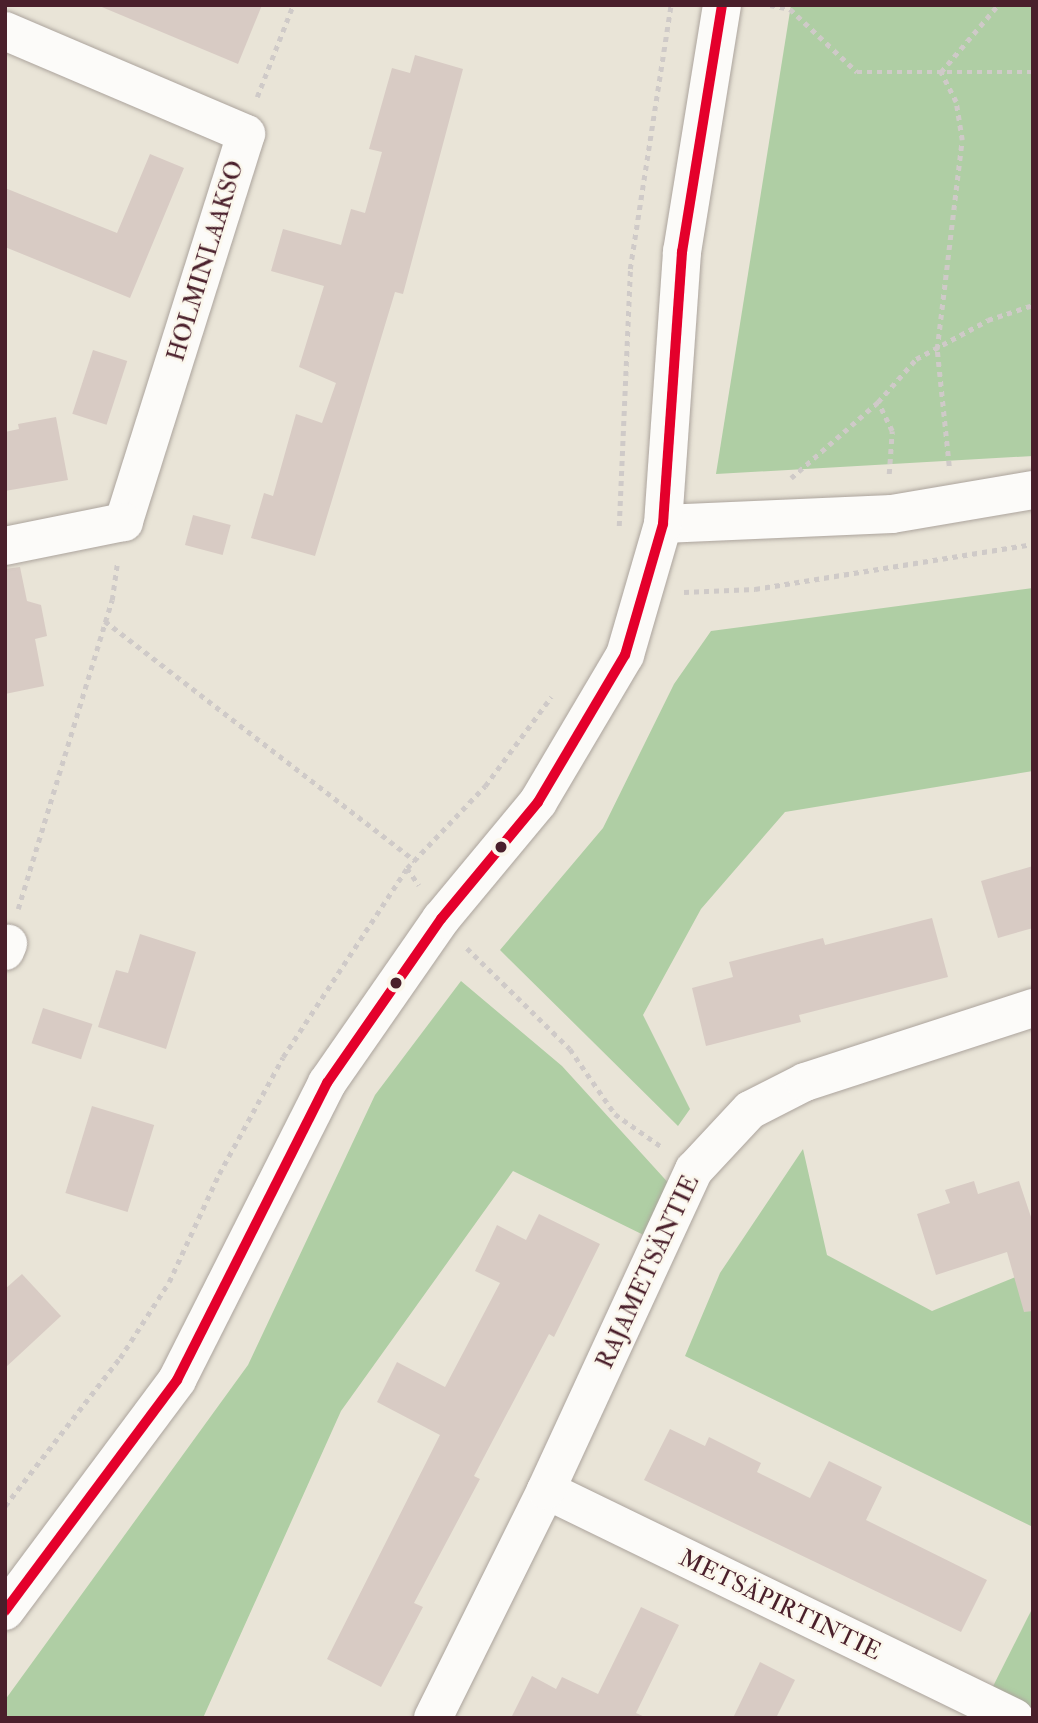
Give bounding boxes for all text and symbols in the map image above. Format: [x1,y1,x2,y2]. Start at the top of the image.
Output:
street label: HOLMINLAAKSO [162,157,250,365]
unlabelled marker [494,840,508,854]
unlabelled marker [389,976,403,990]
street label: RAJAMETSÄNTIE [591,1171,705,1373]
street label: METSÄPIRTINTIE [674,1544,886,1666]

